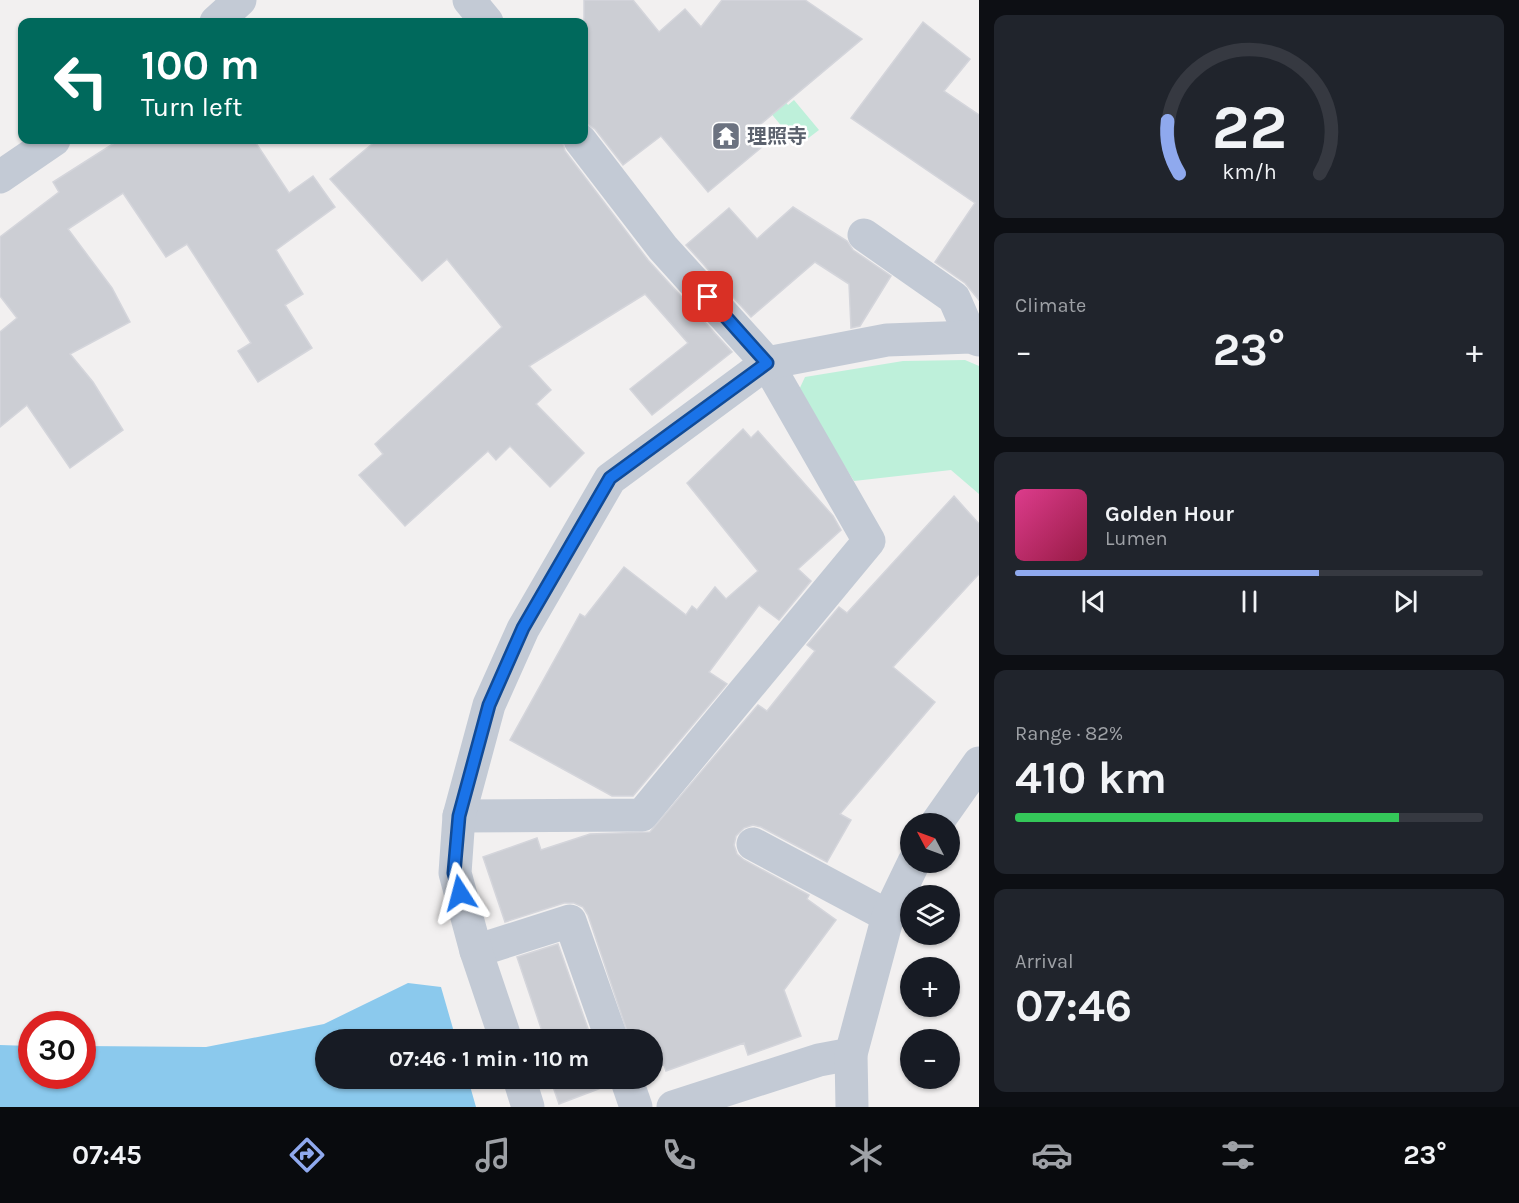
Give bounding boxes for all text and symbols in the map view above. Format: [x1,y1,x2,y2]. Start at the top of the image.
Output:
text: 100 m [141,40,260,90]
icon: left [42,42,120,120]
text: Turn left [141,91,242,123]
text: 22 [1211,91,1287,164]
temple icon: 理照寺 [710,120,742,152]
place label: 理照寺 [747,125,807,148]
text: km/h [1222,159,1276,184]
pin [682,271,733,322]
icon: arrive [691,280,724,313]
text: Climate [1015,294,1086,317]
text: 23° [1213,324,1285,376]
text: − [1015,332,1032,370]
text: + [1466,332,1483,370]
text: Golden Hour [1105,501,1234,527]
text: Lumen [1105,527,1168,550]
icon: previous [1077,585,1110,618]
icon: pause [1233,585,1266,618]
icon: next [1389,585,1422,618]
text: Range · 82% [1015,722,1123,745]
text: 410 km [1015,752,1167,804]
north arrow [900,813,960,873]
map controls [900,813,960,1089]
position arrow [428,861,492,925]
button: layers [900,885,960,945]
text: Arrival [1015,950,1074,973]
button: + [900,957,960,1017]
text: 07:46 [1015,980,1132,1032]
speed limit sign: 30 [18,1011,96,1089]
button: − [900,1029,960,1089]
text: 07:46 · 1 min · 110 m [389,1046,589,1072]
icon: directions [286,1134,328,1176]
icon: music [472,1134,514,1176]
icon: phone [658,1134,700,1176]
icon: climate [845,1134,887,1176]
icon: car [1031,1134,1073,1176]
icon: filters [1217,1134,1259,1176]
text: 07:45 [72,1139,142,1171]
text: 23° [1403,1139,1447,1171]

